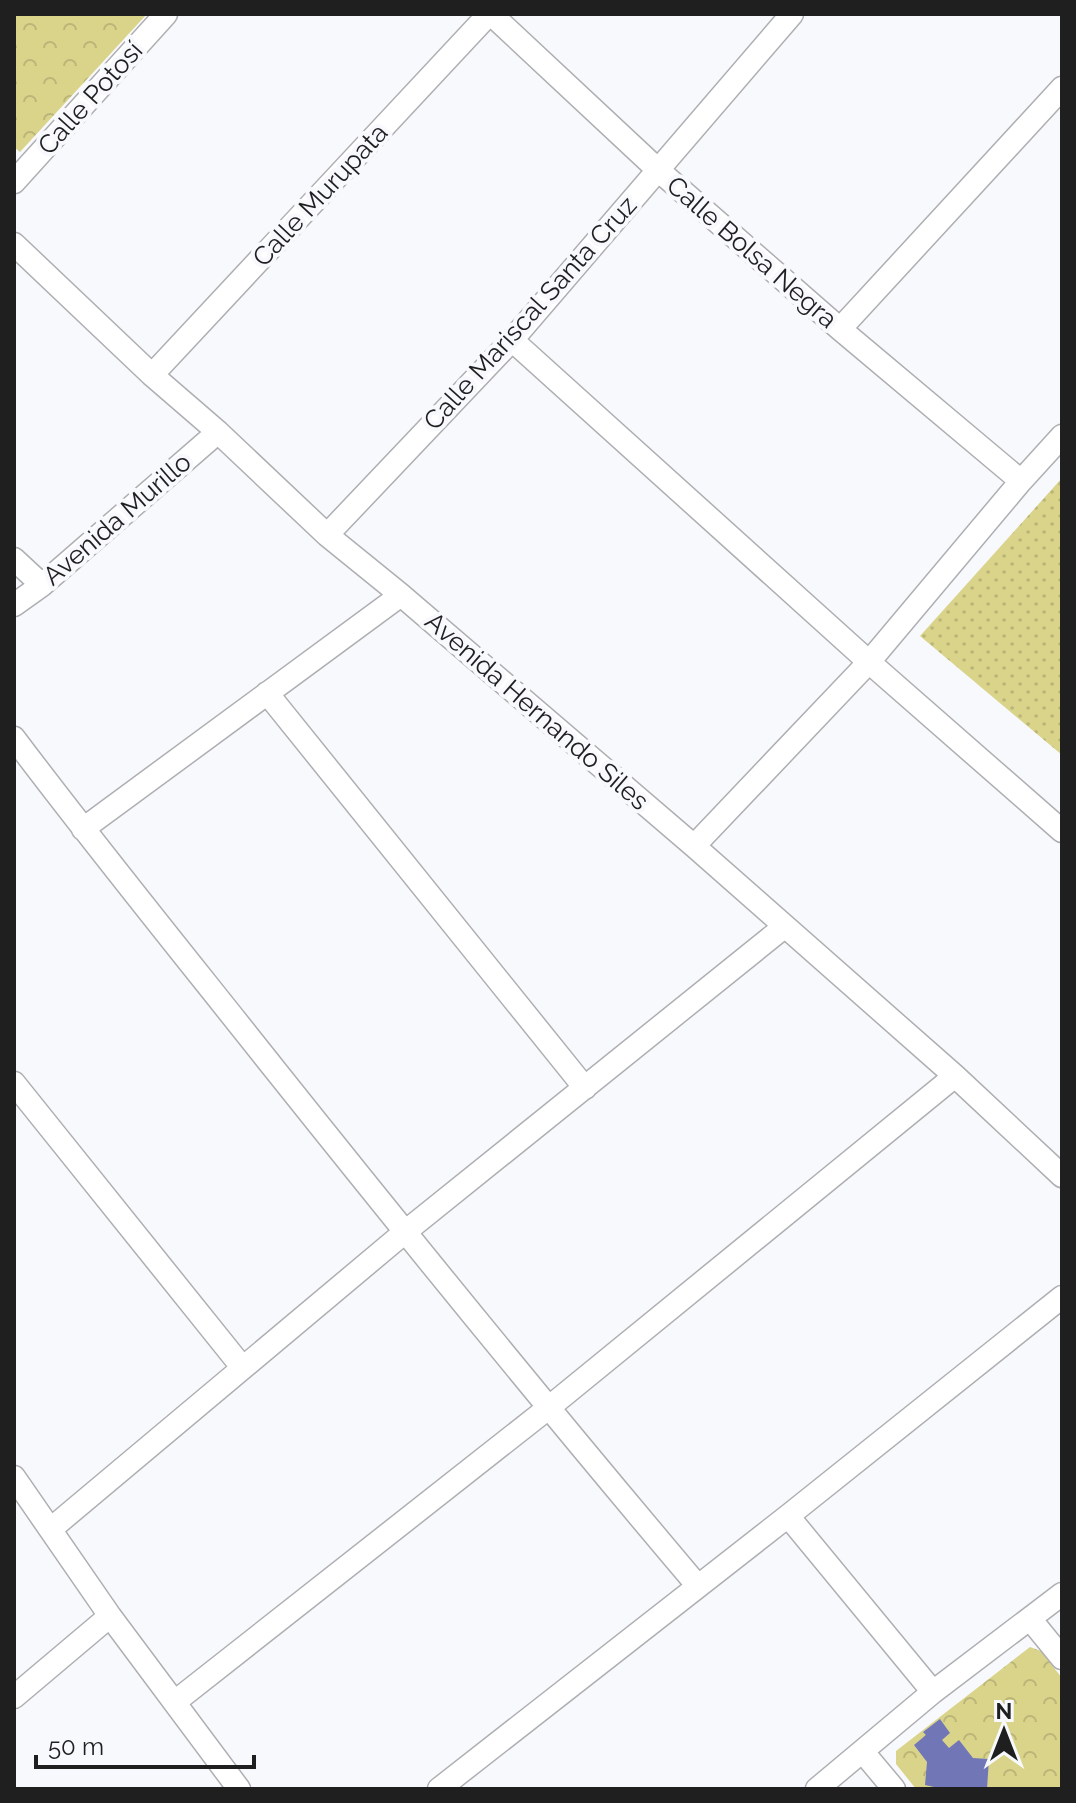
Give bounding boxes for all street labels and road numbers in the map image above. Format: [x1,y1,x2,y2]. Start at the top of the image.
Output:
street label: Calle Potosí [32,35,149,161]
street label: Calle Murupata [246,118,394,272]
street label: Calle Bolsa Negra [661,170,843,334]
street label: Calle Mariscal Santa Cruz [417,190,643,436]
street label: Avenida Murillo [37,447,197,591]
street label: Avenida Hernando Siles [419,606,655,816]

